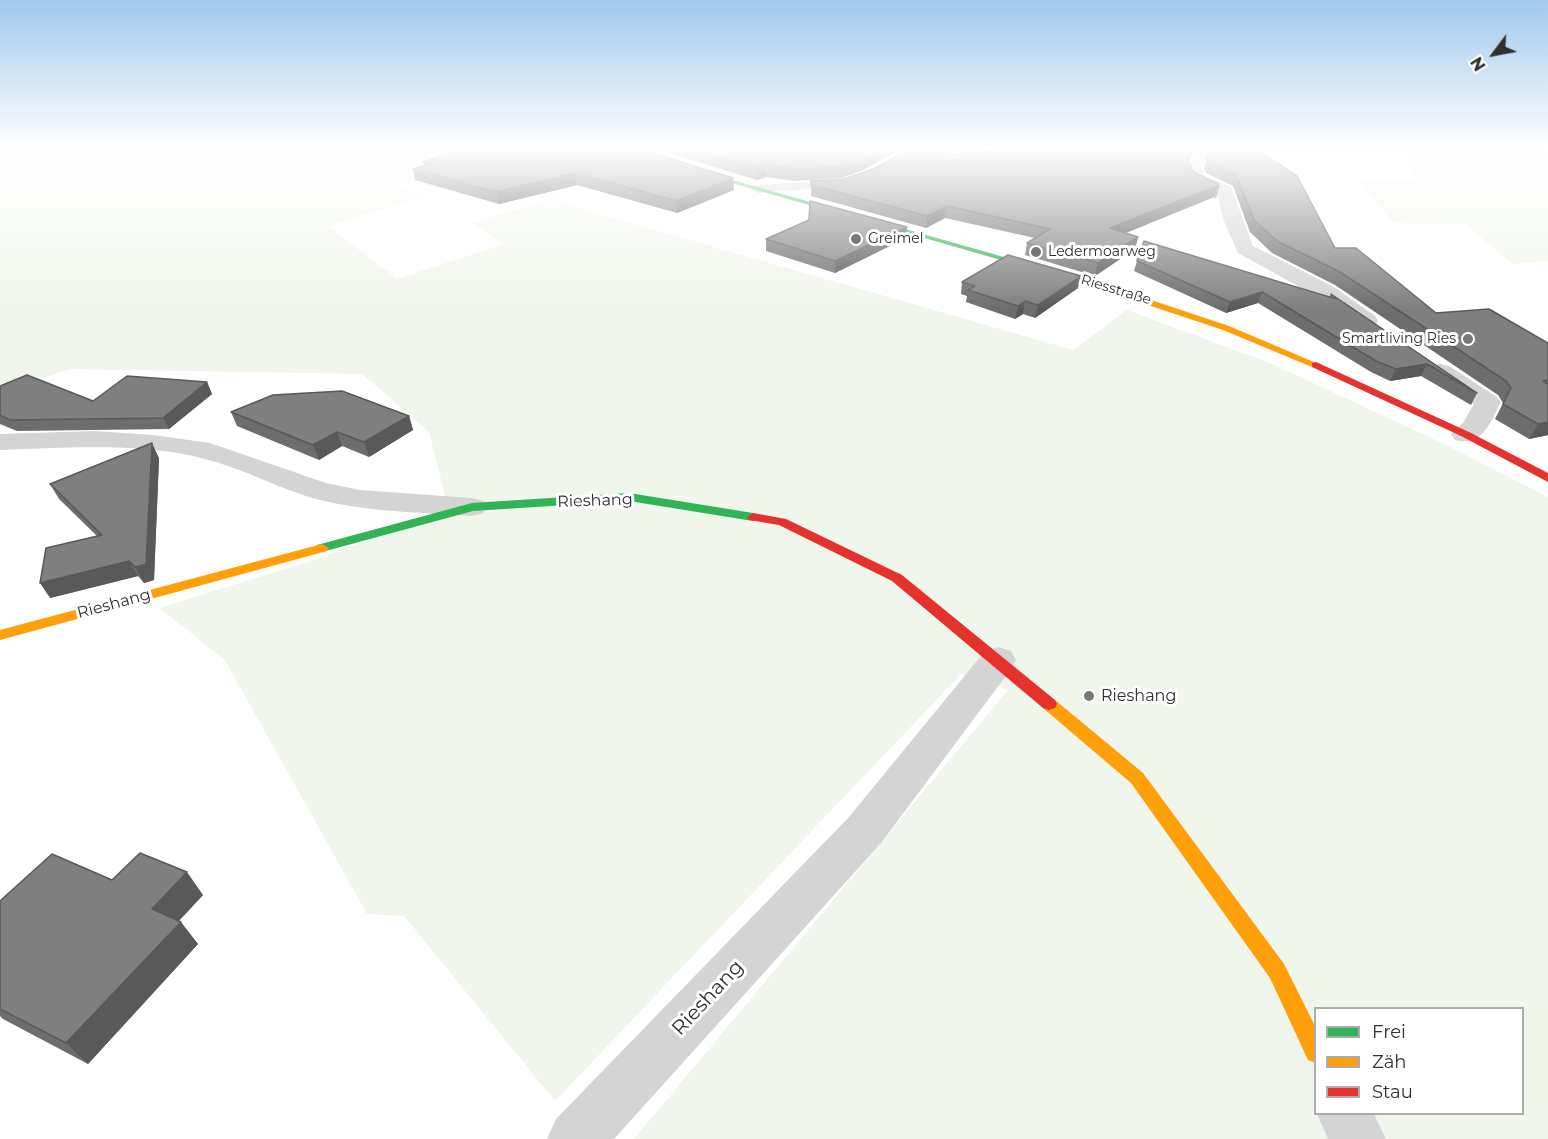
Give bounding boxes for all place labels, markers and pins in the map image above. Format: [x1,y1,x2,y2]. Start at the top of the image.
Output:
place label: Greimel [868,231,924,247]
marker: Greimel [849,232,863,246]
place label: Ledermoarweg [1048,244,1156,260]
marker: Ledermoarweg [1029,245,1043,259]
place label: Smartliving Ries [1342,331,1456,347]
marker: Smartliving Ries [1461,332,1475,346]
place label: Rieshang [1101,686,1176,706]
marker: Rieshang [1082,689,1096,703]

